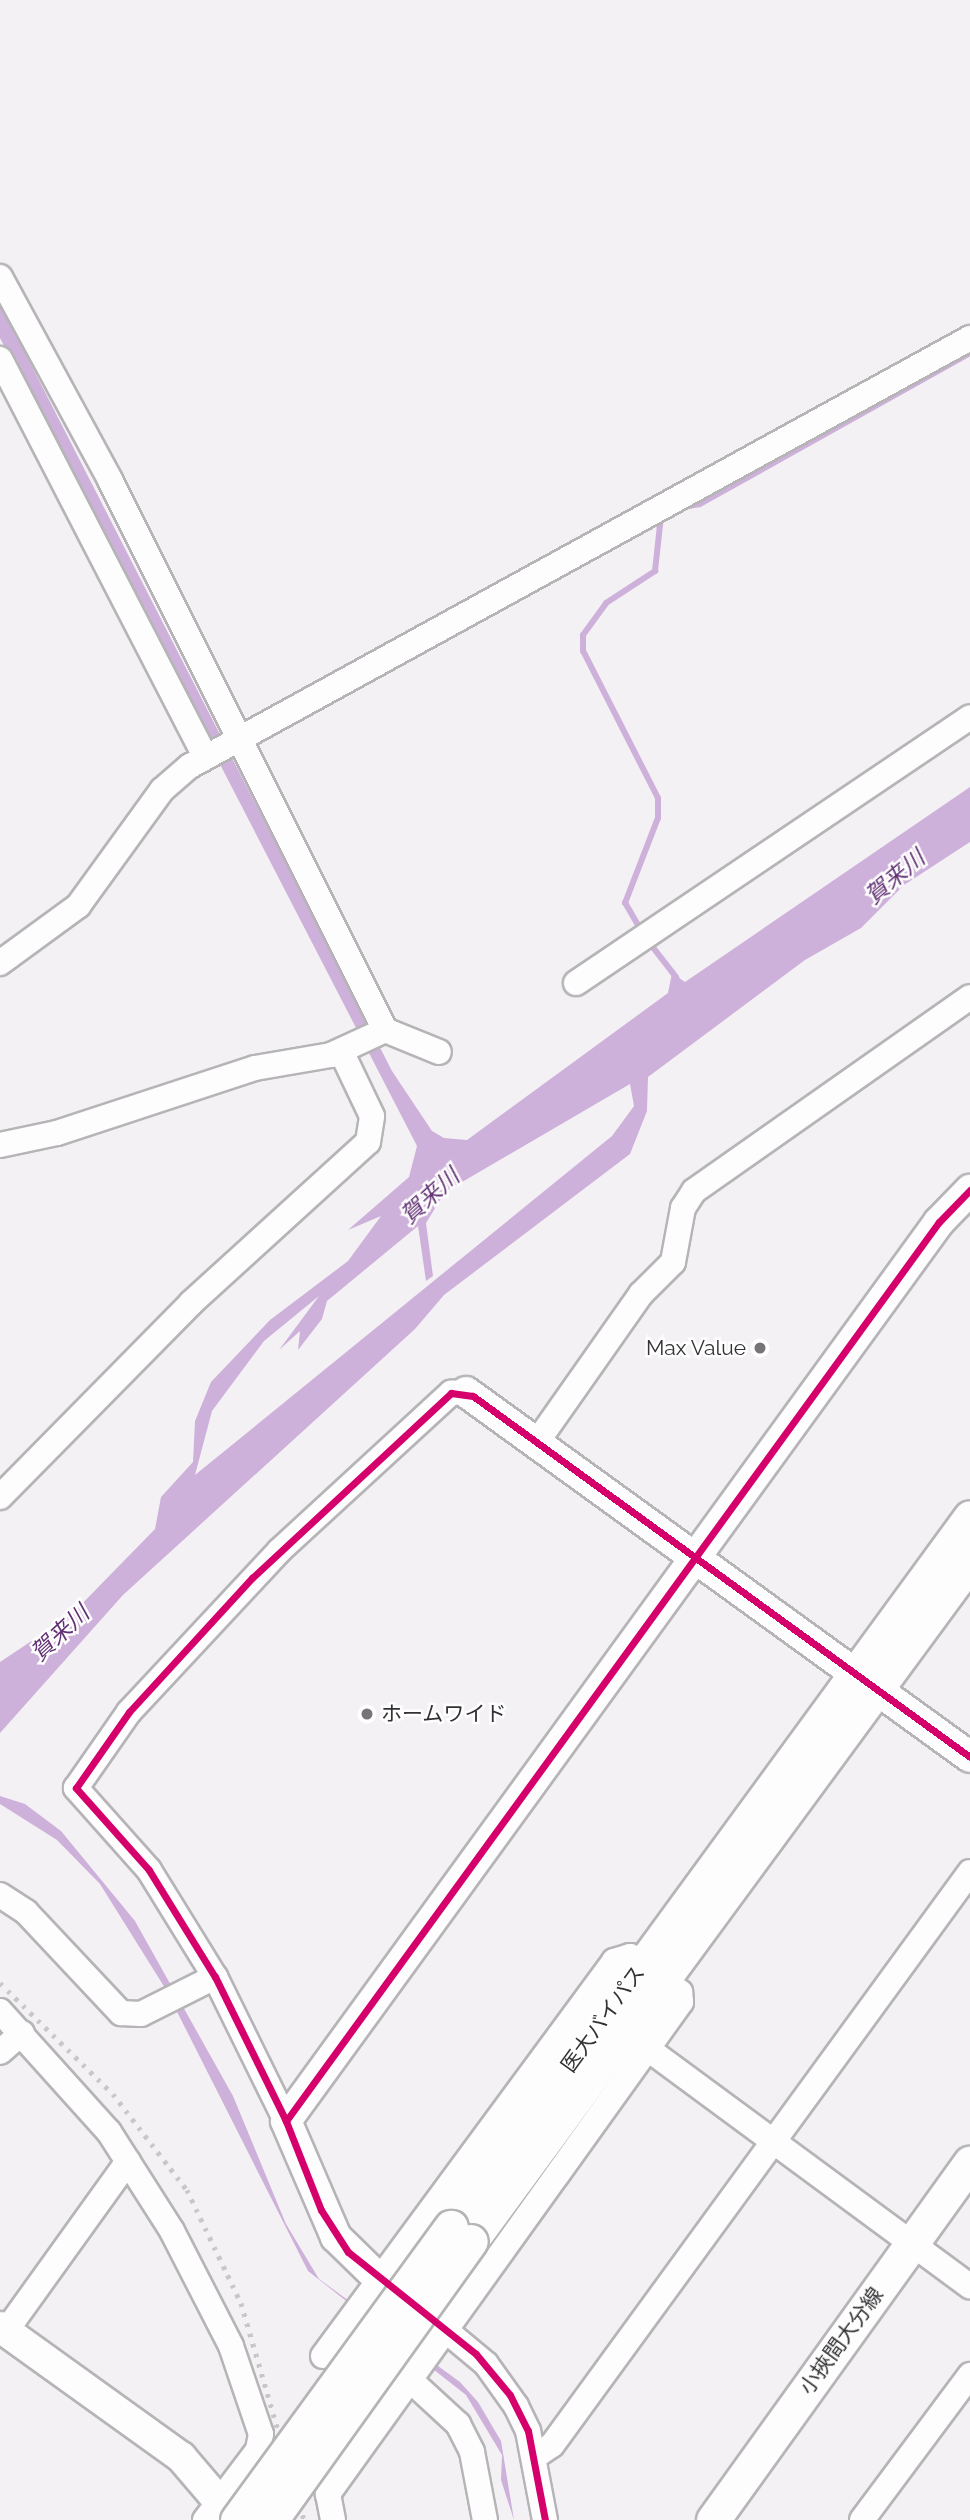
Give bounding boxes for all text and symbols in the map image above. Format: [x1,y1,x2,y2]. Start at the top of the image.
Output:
water label: 賀来川 [860,844,930,910]
water label: 賀来川 [395,1163,465,1229]
place label: Max Value [645,1335,746,1361]
marker: Max Value [752,1340,768,1356]
water label: 賀来川 [25,1599,95,1667]
place label: ホームワイド [381,1701,507,1727]
marker: ホームワイド [359,1706,375,1722]
street label: 医大バイパス [556,1961,650,2077]
street label: 小挾間大分線 [794,2283,888,2399]

